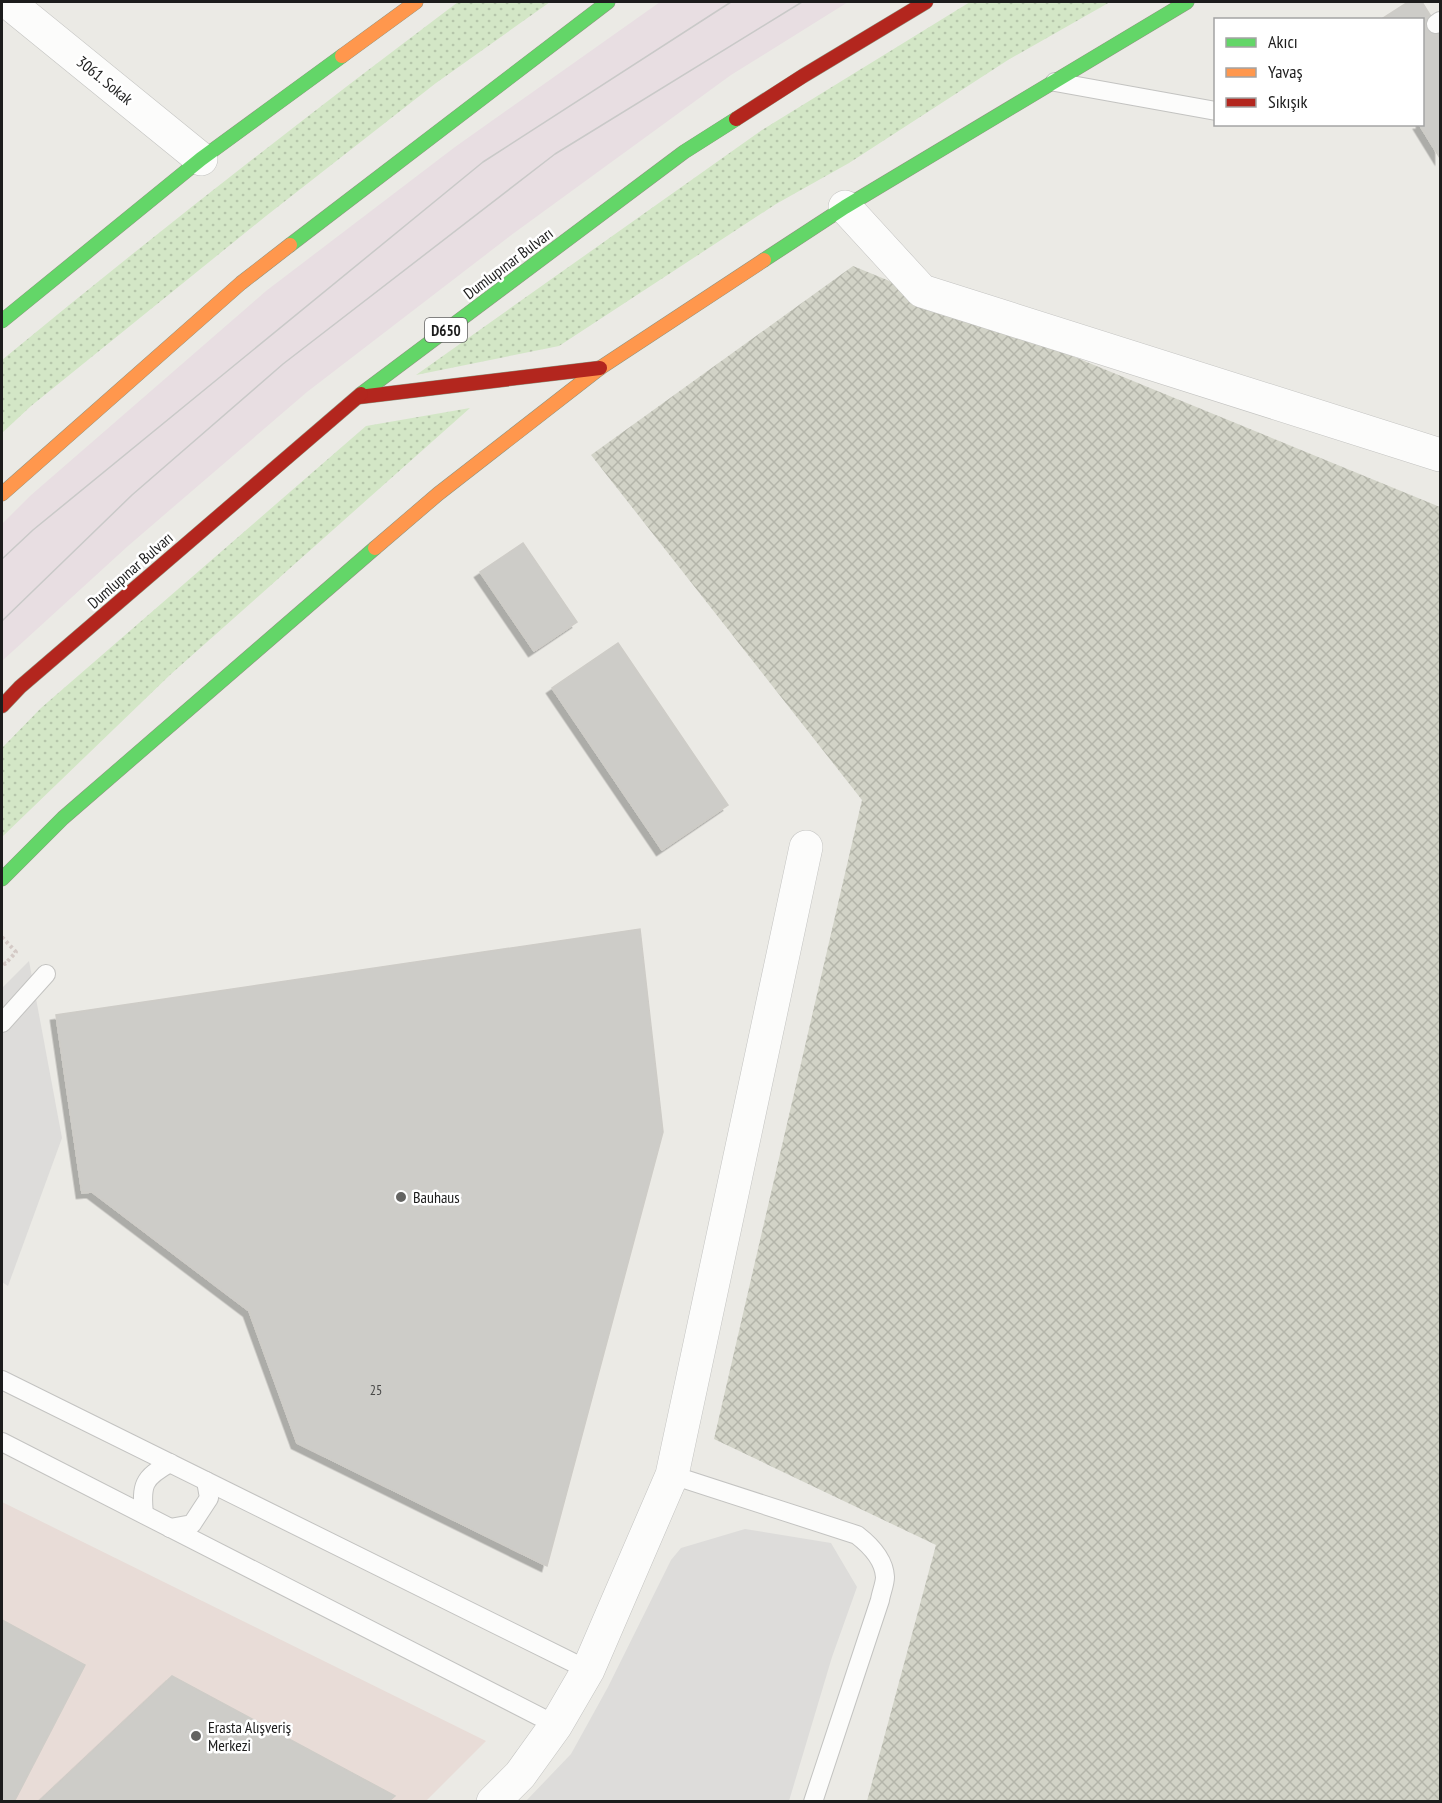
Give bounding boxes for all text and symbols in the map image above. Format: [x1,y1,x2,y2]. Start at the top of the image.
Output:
legend [1214,18,1424,126]
text: Akıcı [1268,30,1298,53]
street label: 3061. Sokak [73,51,138,109]
text: Yavaş [1268,60,1303,83]
text: Sıkışık [1268,90,1307,113]
street label: Dumlupınar Bulvarı [459,223,557,303]
road number: D650 [425,318,467,342]
street label: Dumlupınar Bulvarı [83,527,177,613]
place label: Bauhaus [413,1187,460,1207]
marker: Bauhaus [394,1190,408,1204]
house number: 25 [370,1381,382,1399]
place label: Erasta Alışveriş Merkezi [208,1717,291,1755]
marker: Erasta Alışveriş Merkezi [189,1729,203,1743]

